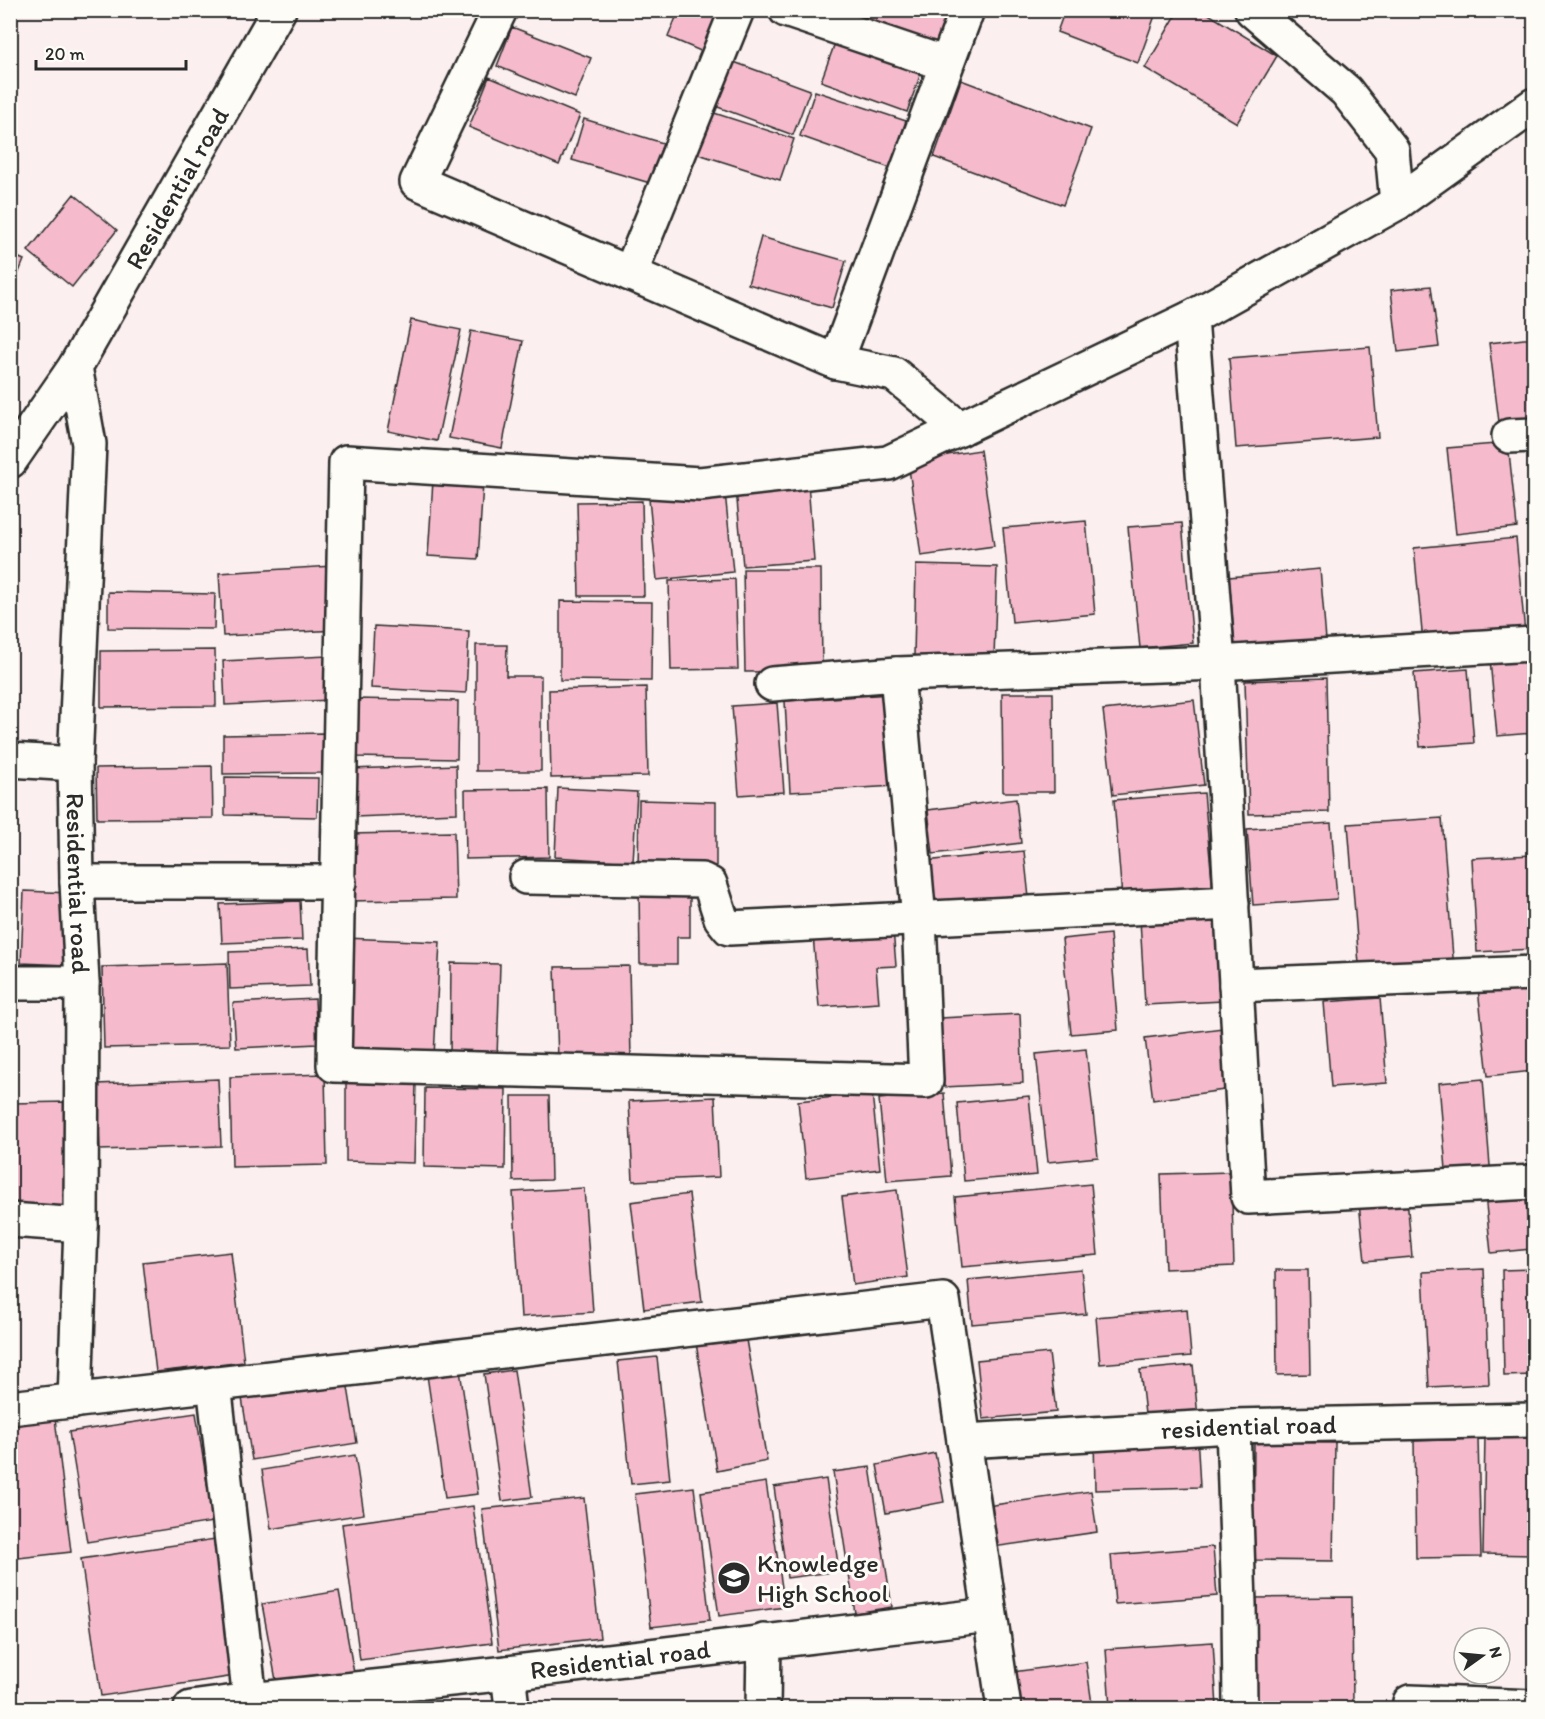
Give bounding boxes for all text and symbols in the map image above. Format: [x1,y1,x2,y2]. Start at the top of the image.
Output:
scale bar [36,33,186,71]
text: 20 m [45,43,85,65]
street label: Residential road [118,101,236,275]
street label: Residential road [59,792,98,975]
street label: residential road [1160,1408,1337,1446]
place label: Knowledge High School [757,1547,889,1609]
school or university icon: Knowledge High School [716,1560,752,1596]
north arrow [1452,1626,1512,1686]
street label: Residential road [528,1633,713,1686]
text: N [1485,1645,1507,1660]

